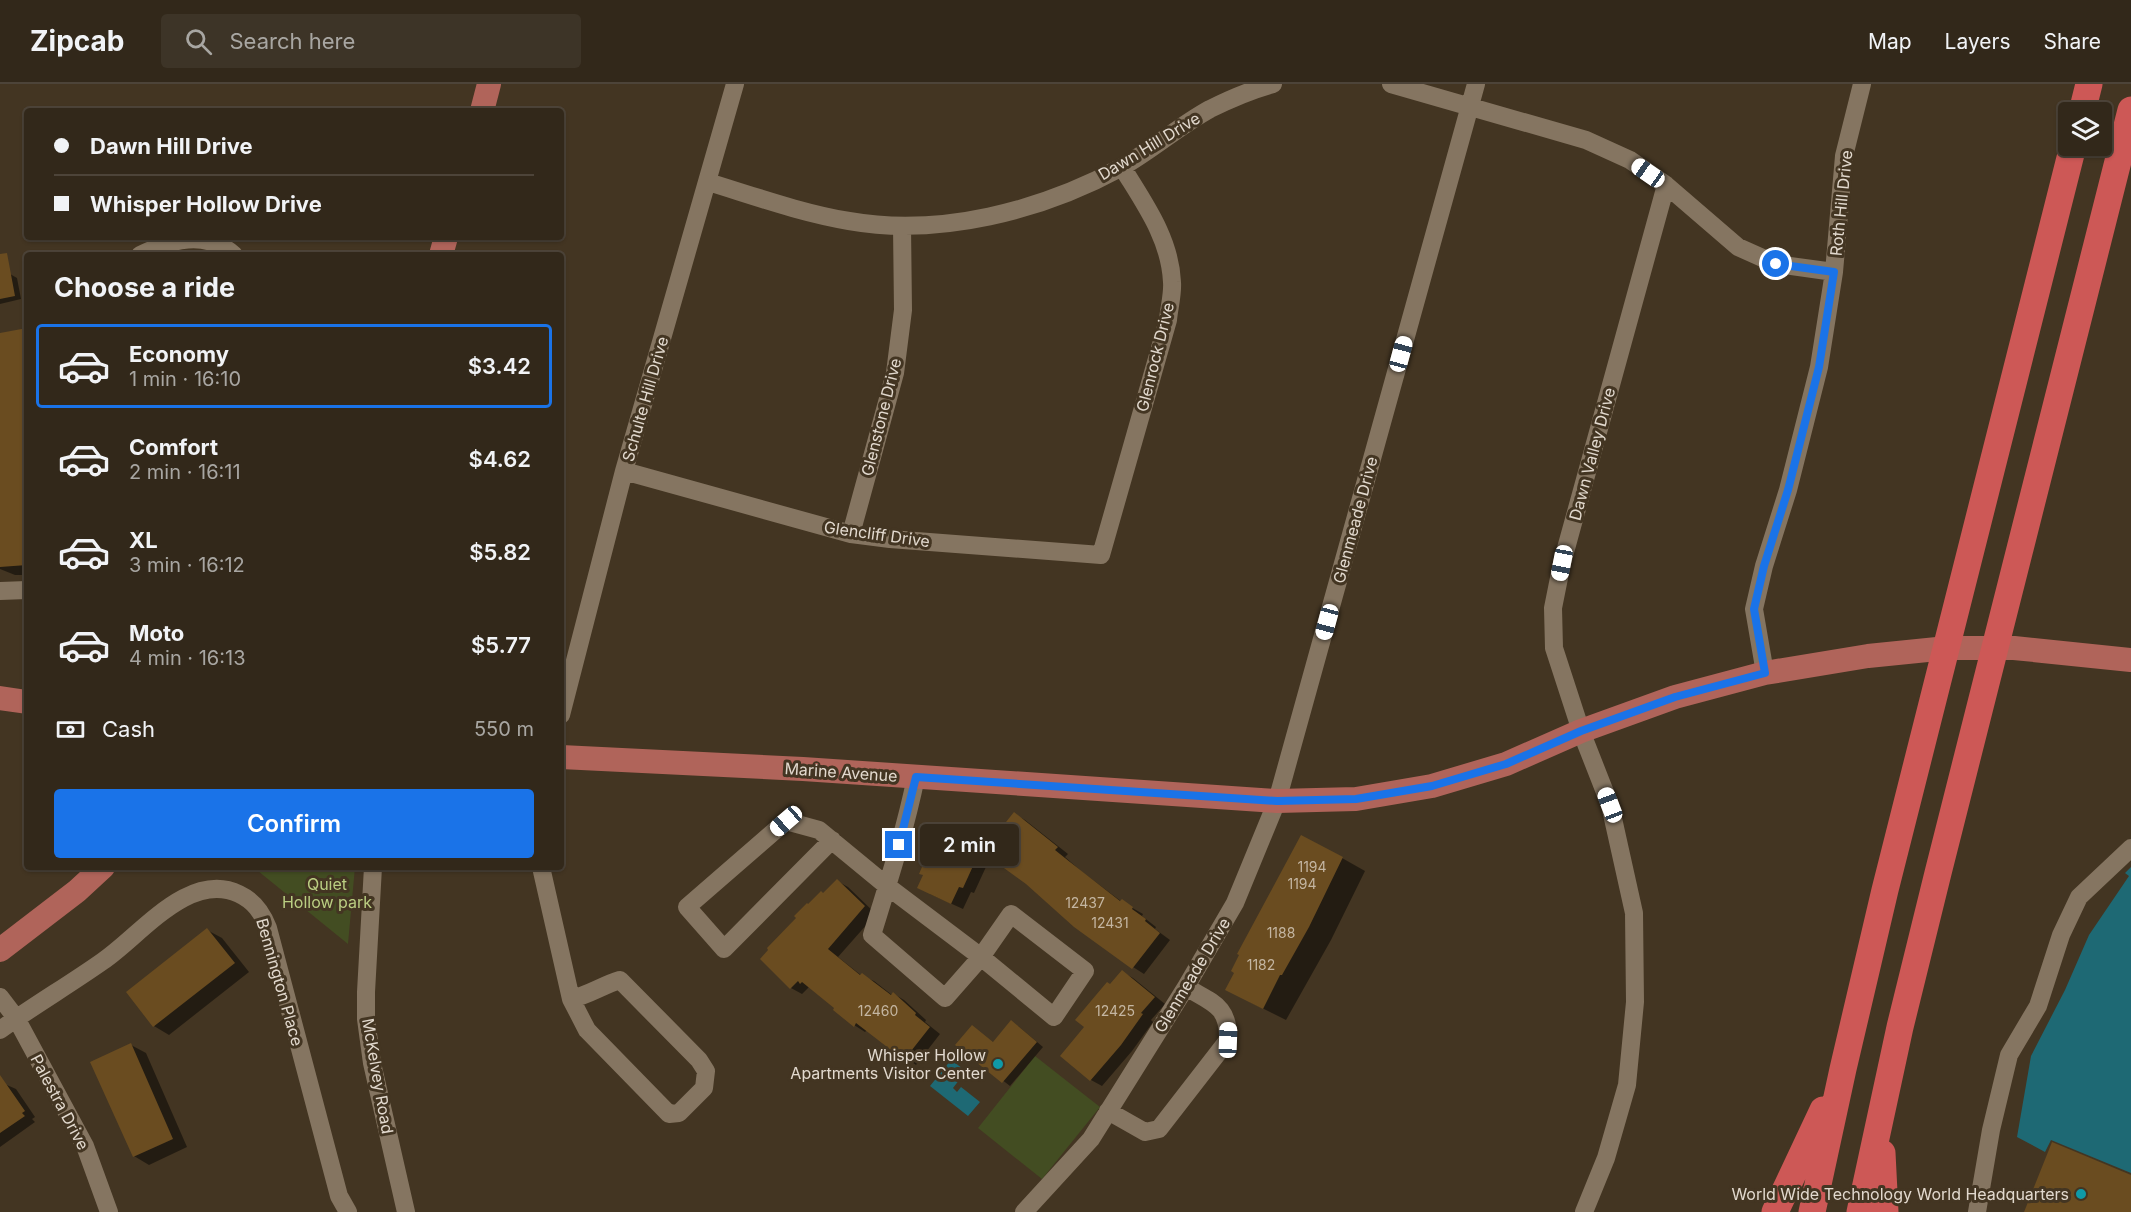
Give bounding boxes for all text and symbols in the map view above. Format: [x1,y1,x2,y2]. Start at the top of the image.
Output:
search box [161,14,581,68]
text: Zipcab [30,24,125,58]
icon: search [182,25,215,58]
text: Search here [230,28,355,54]
text: Map [1868,29,1912,54]
text: Layers [1945,29,2011,54]
text: Share [2044,29,2101,54]
map controls [2058,102,2112,156]
button: layers [2058,102,2112,156]
street label: Dawn Hill Drive [1094,108,1204,184]
text: Dawn Hill Drive [90,133,253,159]
street label: Roth Hill Drive [1825,149,1857,257]
car [1628,155,1668,191]
text: Whisper Hollow Drive [90,191,322,217]
route start [1762,250,1789,277]
text: Choose a ride [54,271,235,304]
street label: Glenrock Drive [1132,300,1178,414]
street label: Schulte Hill Drive [618,334,672,464]
car [1388,334,1414,374]
icon: car [57,339,111,393]
text: Economy [129,341,229,367]
text: $3.42 [468,353,531,379]
street label: Glenstone Drive [857,356,905,478]
text: 1 min · 16:10 [129,367,241,391]
street label: Dawn Valley Drive [1565,385,1619,523]
icon: car [57,432,111,486]
text: Comfort [129,434,218,460]
text: $4.62 [469,446,531,472]
street label: Glenmeade Drive [1328,454,1382,586]
text: 2 min · 16:11 [129,460,241,484]
street label: Glencliff Drive [823,517,931,551]
icon: car [57,525,111,579]
text: XL [129,527,158,553]
text: $5.82 [469,539,531,565]
car [1550,544,1574,582]
text: 3 min · 16:12 [129,553,245,577]
car [1314,602,1340,642]
icon: car [57,618,111,672]
text: Moto [129,620,184,646]
text: $5.77 [471,632,531,658]
text: 4 min · 16:13 [129,646,246,670]
icon: cash [54,713,87,746]
text: Cash [102,716,155,742]
text: 550 m [474,717,534,741]
street label: Marine Avenue [784,758,898,786]
car [1595,785,1625,825]
button: Confirm [54,789,534,858]
car [767,802,805,840]
callout: 2 min [920,824,1019,866]
route end [885,831,912,858]
text: 2 min [943,833,996,857]
house number: 1194 [1297,858,1327,875]
park label: Quiet Hollow park [282,874,372,912]
house number: 1194 [1287,875,1317,892]
house number: 12437 [1065,894,1105,911]
house number: 12431 [1091,914,1129,931]
street label: Glenmeade Drive [1150,914,1234,1036]
street label: Bennington Place [252,916,308,1048]
house number: 1188 [1267,924,1295,941]
house number: 1182 [1247,956,1275,973]
house number: 12460 [858,1002,898,1019]
house number: 12425 [1095,1002,1135,1019]
street label: McKelvey Road [358,1017,398,1135]
car [1218,1022,1238,1058]
place label: Whisper Hollow Apartments Visitor Center [790,1045,986,1083]
street label: Palestra Drive [26,1051,94,1153]
marker: Whisper Hollow Apartments Visitor Center [991,1057,1005,1071]
place label: World Wide Technology World Headquarters [1731,1184,2069,1204]
marker: World Wide Technology World Headquarters [2074,1187,2088,1201]

